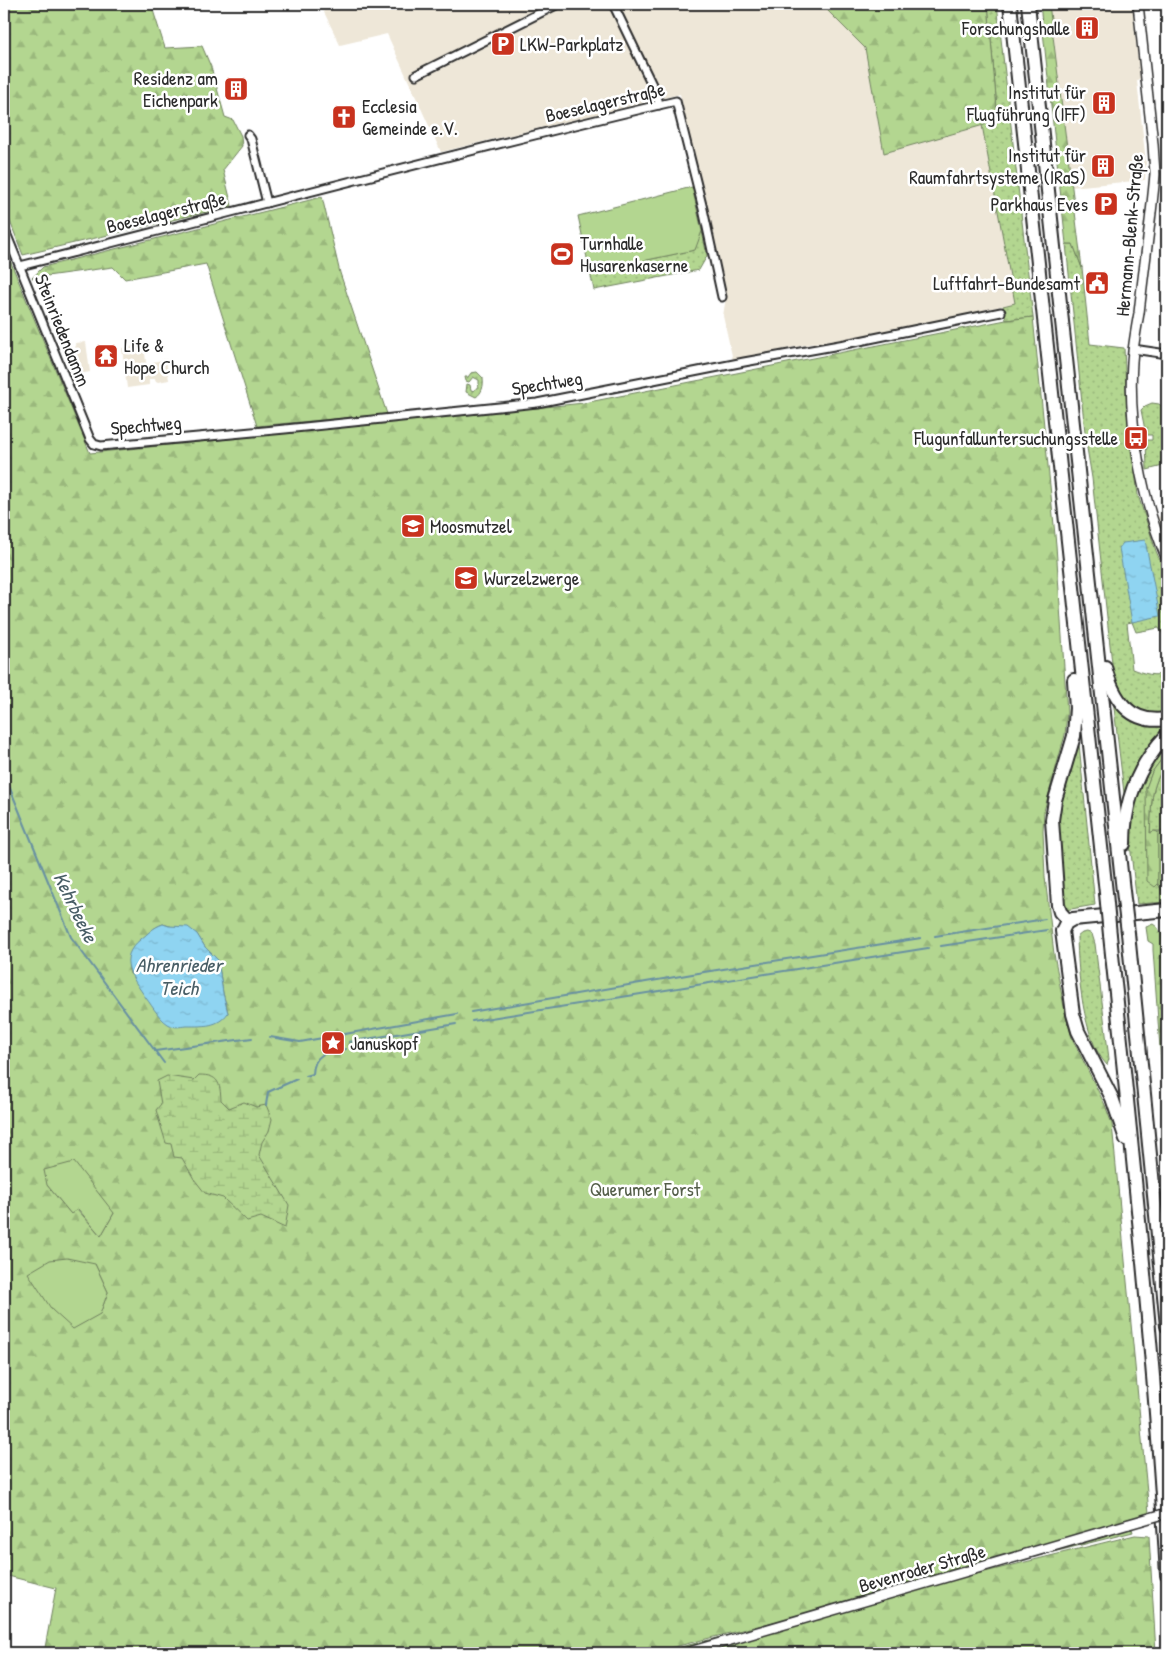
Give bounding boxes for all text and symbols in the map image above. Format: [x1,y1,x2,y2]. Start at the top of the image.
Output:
place label: Forschungshalle [961,15,1070,41]
building icon: Forschungshalle [1074,15,1100,41]
parking icon: LKW-Parkplatz [490,31,516,57]
place label: LKW-Parkplatz [520,31,623,57]
place label: Residenz am Eichenpark [134,65,218,113]
building icon: Residenz am Eichenpark [223,76,249,102]
street label: Boeselagerstraße [543,76,668,128]
place label: Institut für Flugführung (IFF) [966,79,1087,127]
building icon: Institut für Flugführung (IFF) [1091,90,1117,116]
place label: Ecclesia Gemeinde e.V. [362,93,458,141]
church icon: Ecclesia Gemeinde e.V. [331,104,357,130]
place label: Institut für Raumfahrtsysteme (IRaS) [909,142,1087,190]
street label: Hermann-Blenk-Straße [1109,152,1149,317]
building icon: Institut für Raumfahrtsysteme (IRaS) [1090,153,1116,179]
street label: Boeselagerstraße [104,185,229,239]
place label: Parkhaus Eves [991,191,1088,217]
parking icon: Parkhaus Eves [1093,191,1119,217]
place label: Turnhalle Husarenkaserne [580,230,689,278]
sports icon: Turnhalle Husarenkaserne [549,241,575,267]
street label: Steinriedendamm [29,270,97,390]
place label: Luftfahrt-Bundesamt [933,270,1080,296]
public building icon: Luftfahrt-Bundesamt [1084,270,1110,296]
place label: Life & Hope Church [124,332,209,380]
temple icon: Life & Hope Church [93,343,119,369]
street label: Spechtweg [510,365,584,401]
street label: Spechtweg [109,409,183,441]
place label: Flugunfalluntersuchungsstelle [913,425,1118,451]
bus stop icon: Flugunfalluntersuchungsstelle [1123,425,1149,451]
school or university icon: Moosmutzel [400,513,426,539]
place label: Moosmutzel [430,513,513,539]
school or university icon: Wurzelzwerge [453,565,479,591]
place label: Wurzelzwerge [484,565,580,591]
water label: Kehrbeeke [47,867,105,948]
water label: Ahrenrieder Teich [136,951,225,1001]
place icon: Januskopf [320,1030,346,1056]
place label: Januskopf [350,1030,419,1056]
park label: Querumer Forst [590,1176,701,1202]
street label: Bevenroder Straße [856,1537,989,1598]

